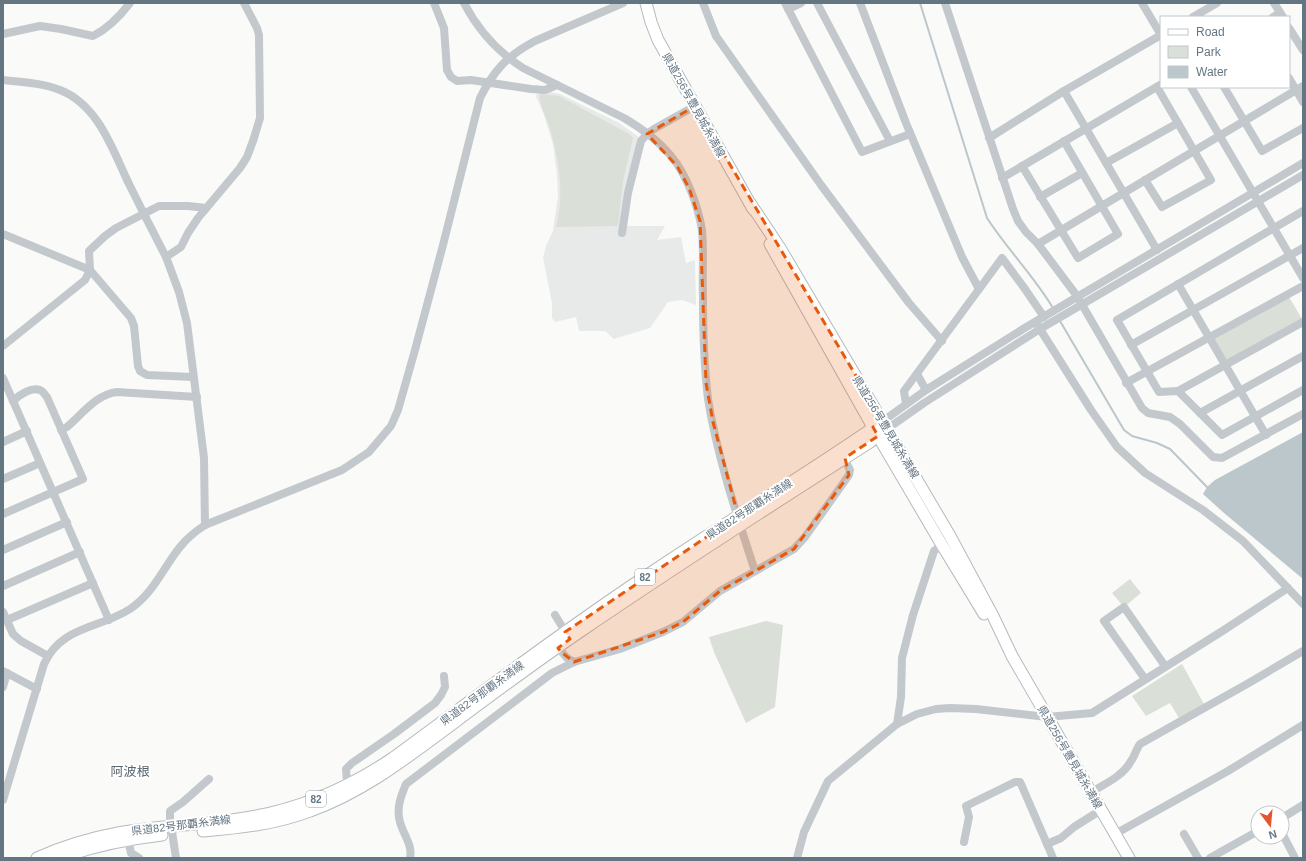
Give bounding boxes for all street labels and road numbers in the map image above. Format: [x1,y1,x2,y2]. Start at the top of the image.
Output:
street label: 県道256号豊見城糸満線 [660,51,728,159]
street label: 県道256号豊見城糸満線 [851,374,921,480]
street label: 県道82号那覇糸満線 [704,477,794,541]
road number: 82 [635,569,655,585]
street label: 県道82号那覇糸満線 [438,659,526,727]
street label: 県道256号豊見城糸満線 [1035,703,1105,811]
road number: 82 [306,791,326,807]
street label: 県道82号那覇糸満線 [131,813,231,837]

